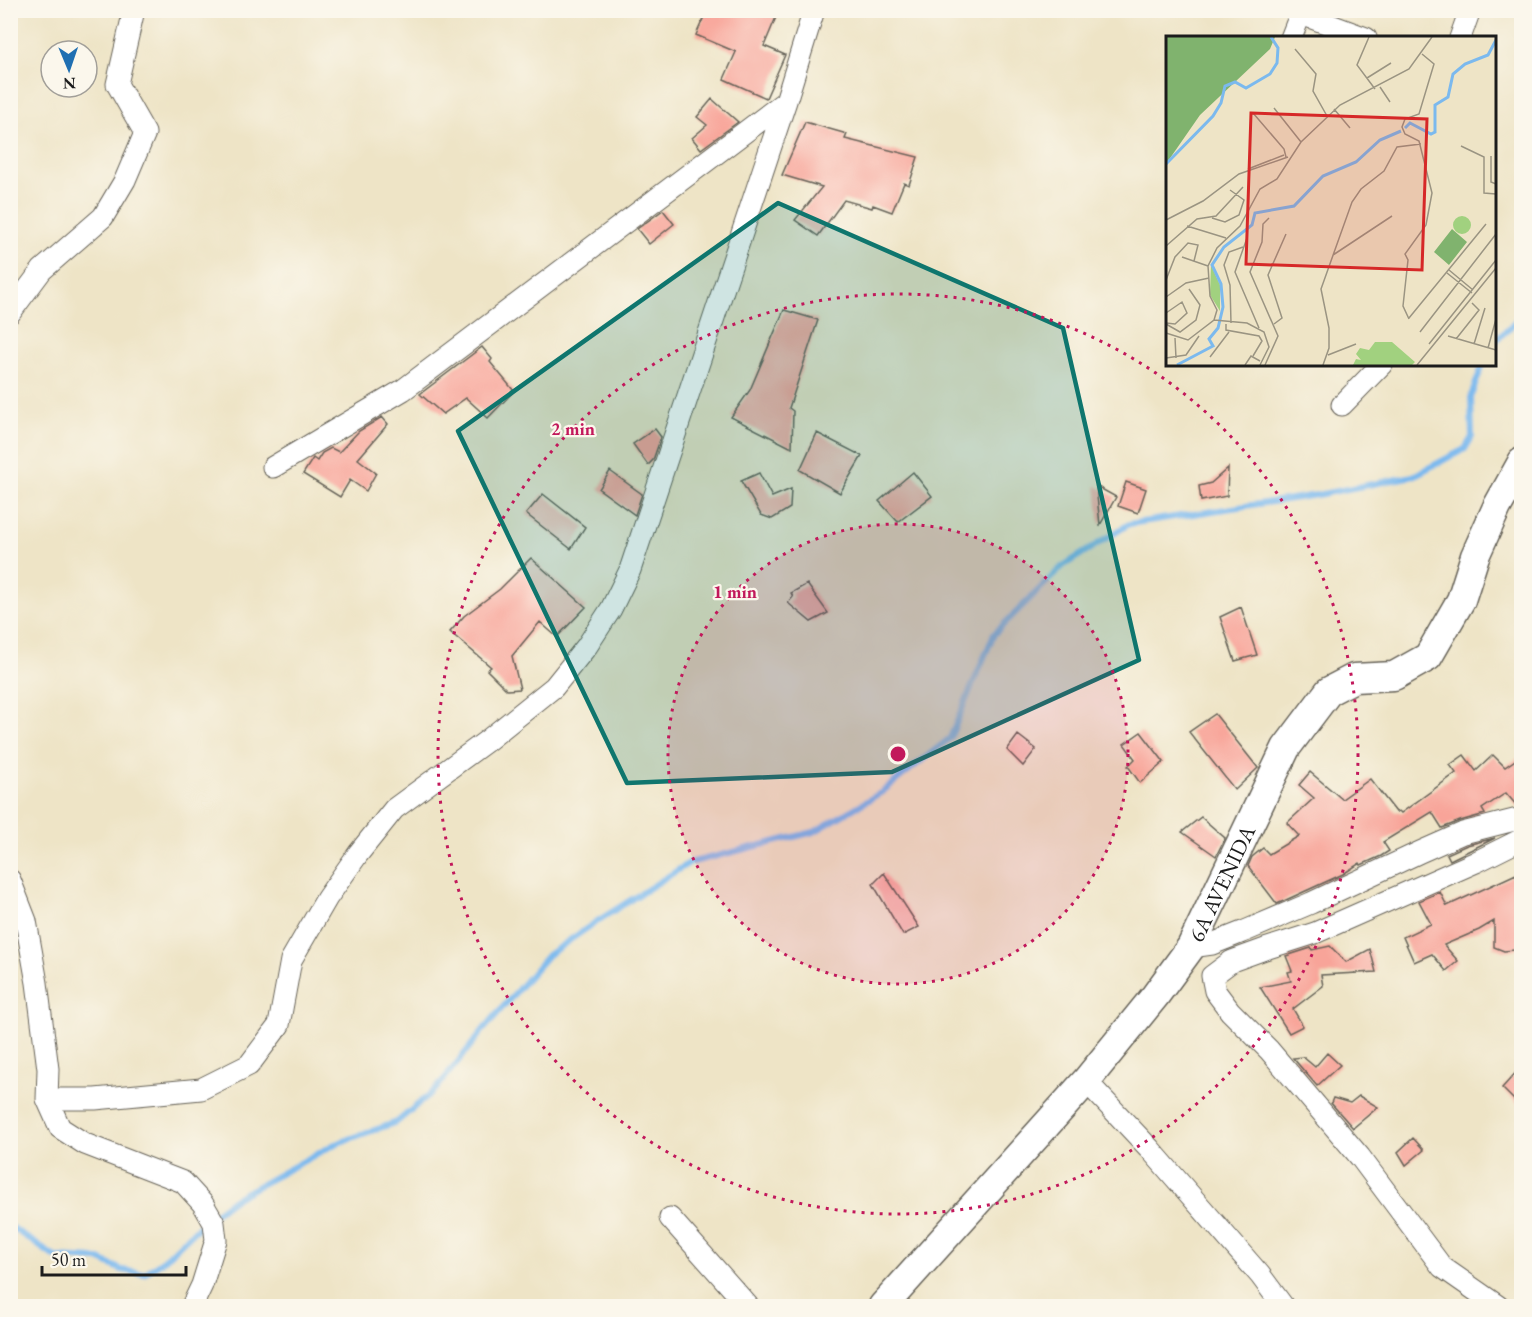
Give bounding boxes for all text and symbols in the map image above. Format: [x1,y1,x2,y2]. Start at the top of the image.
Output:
inset map [1166,36,1496,366]
north arrow [39,39,99,99]
text: N [63,73,76,94]
text: 2 min [551,417,595,440]
text: 1 min [713,580,757,603]
centre of rings [888,744,908,764]
street label: 6A AVENIDA [1181,820,1262,946]
scale bar [42,1239,186,1277]
text: 50 m [51,1248,86,1271]

